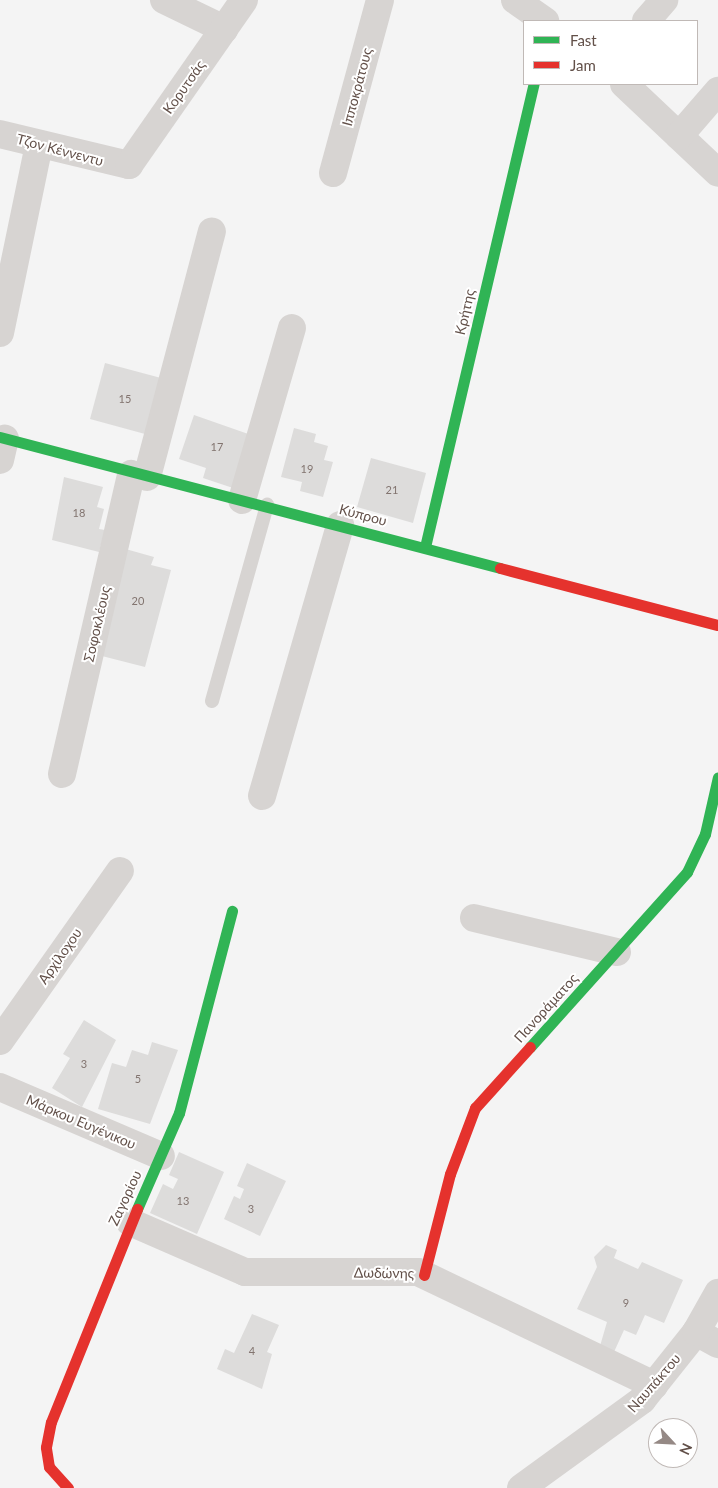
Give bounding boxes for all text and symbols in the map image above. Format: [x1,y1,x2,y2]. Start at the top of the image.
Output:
legend [523,20,698,85]
text: Fast [570,31,597,49]
street label: Ιπποκράτους [338,46,376,128]
text: Jam [570,56,596,74]
street label: Κορυτσάς [159,57,209,117]
street label: Τζον Κέννεντυ [15,130,105,170]
street label: Κρήτης [452,288,478,336]
house number: 15 [119,392,131,406]
house number: 17 [211,440,223,454]
house number: 19 [301,462,313,476]
house number: 21 [386,483,398,497]
street label: Κύπρου [337,501,389,529]
house number: 18 [73,506,85,520]
street label: Σοφοκλέους [80,584,114,664]
house number: 20 [132,594,144,608]
street label: Αρχίλοχου [35,925,85,987]
street label: Πανοράματος [511,970,581,1046]
house number: 3 [81,1057,87,1071]
house number: 5 [135,1072,141,1086]
street label: Μάρκου Ευγένικου [24,1091,138,1153]
street label: Ζαγορίου [105,1168,145,1228]
house number: 13 [177,1194,189,1208]
house number: 3 [248,1202,254,1216]
street label: Δωδώνης [354,1264,414,1282]
house number: 9 [623,1296,629,1310]
house number: 4 [249,1344,255,1358]
street label: Ναυπάκτου [624,1350,684,1416]
north arrow [648,1418,698,1468]
text: N [676,1441,696,1458]

